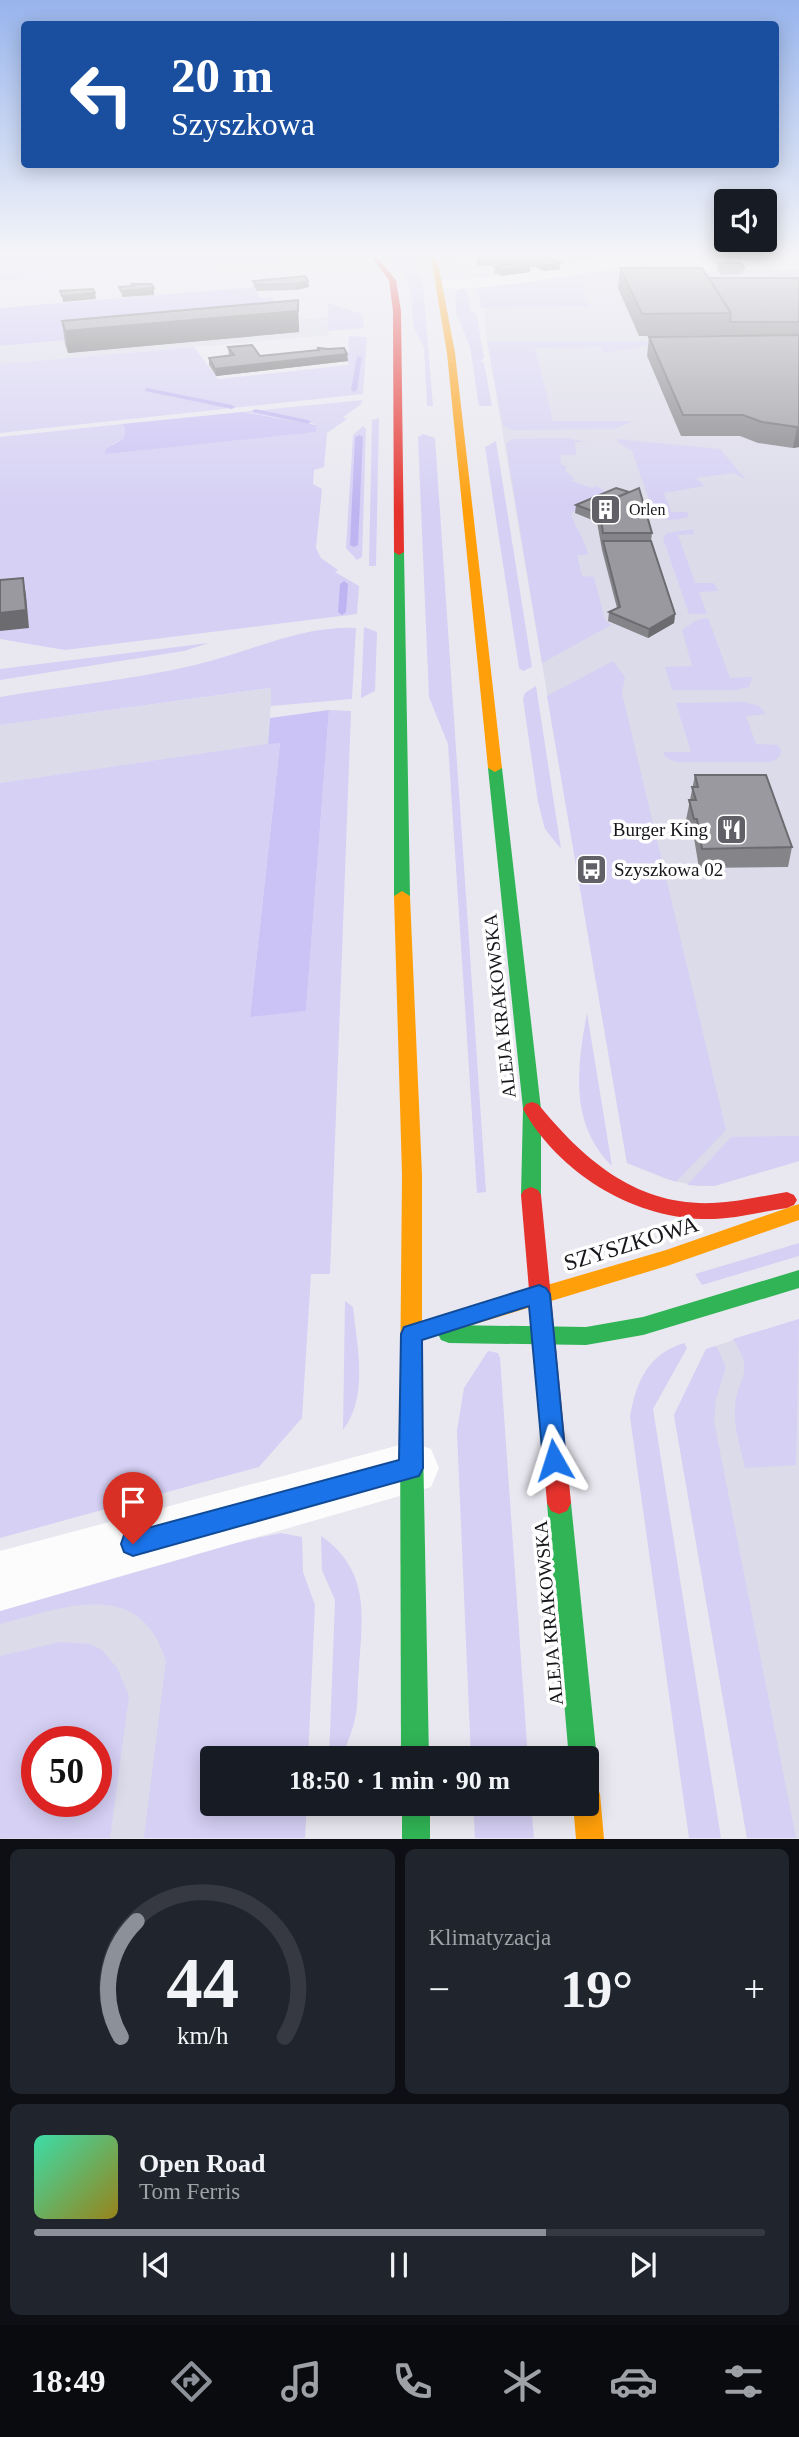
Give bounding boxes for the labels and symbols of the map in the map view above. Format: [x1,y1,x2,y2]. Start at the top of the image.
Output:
building icon: Orlen [589,492,623,526]
place label: Orlen [629,501,665,518]
restaurant icon: Burger King [714,812,748,846]
place label: Burger King [613,819,708,840]
bus stop icon: Szyszkowa 02 [574,852,608,886]
place label: Szyszkowa 02 [614,859,723,880]
street label: ALEJA KRAKOWSKA [479,912,520,1099]
street label: SZYSZKOWA [561,1211,702,1276]
position arrow [517,1423,591,1497]
pin [103,1472,163,1544]
street label: ALEJA KRAKOWSKA [530,1519,567,1706]
speed limit sign: 50 [21,1726,112,1817]

